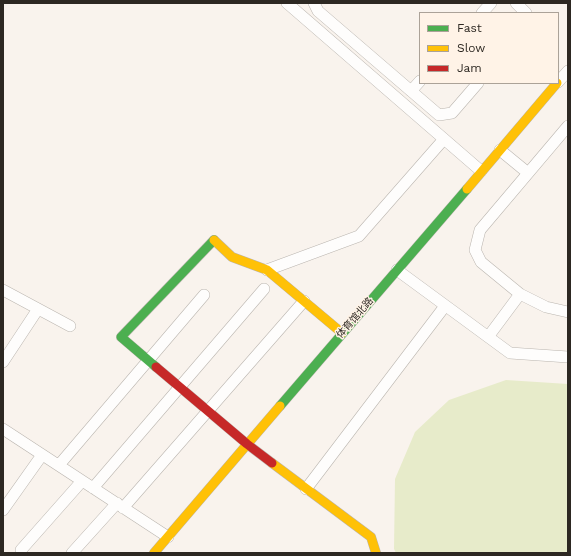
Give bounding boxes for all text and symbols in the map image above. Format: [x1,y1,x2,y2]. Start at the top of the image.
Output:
legend [419,12,559,84]
text: Fast [457,21,482,35]
text: Slow [457,41,485,55]
text: Jam [457,61,482,75]
street label: 体育馆北路 [334,295,376,341]

